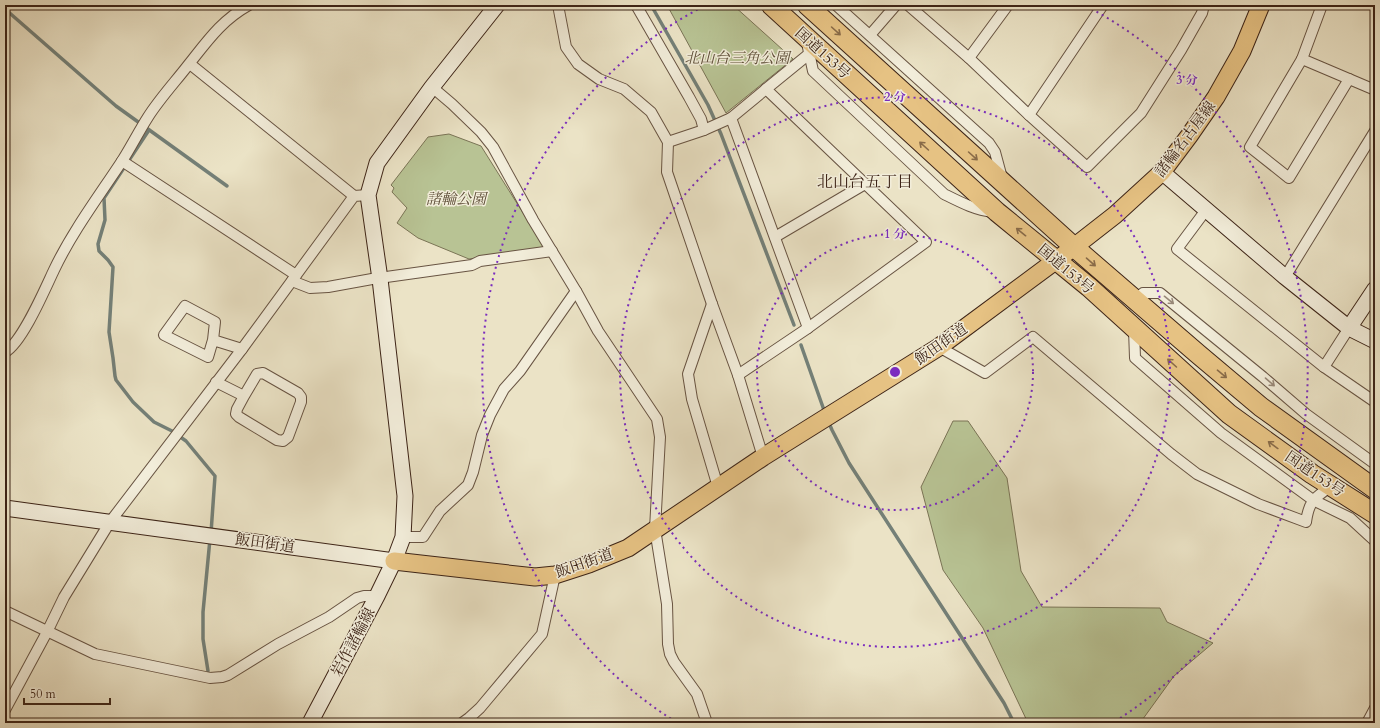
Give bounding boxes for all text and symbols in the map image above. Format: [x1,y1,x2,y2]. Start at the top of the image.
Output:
street label: 国道153号 [791,23,855,83]
one-way arrow [831,27,841,36]
park label: 北山台三角公園 [684,48,792,68]
text: 3 分 [1176,72,1198,88]
text: 2 分 [884,89,906,105]
street label: 諸輪名古屋線 [1150,97,1220,181]
one-way arrow [919,141,929,150]
one-way arrow [968,152,978,161]
district label: 北山台五丁目 [817,171,913,193]
park label: 諸輪公園 [426,189,489,209]
text: 1 分 [884,226,906,242]
one-way arrow [1016,228,1027,237]
street label: 国道153号 [1034,239,1098,299]
one-way arrow [1086,257,1096,266]
one-way arrow [1163,296,1174,305]
street label: 飯田街道 [911,319,971,369]
one-way arrow [1168,359,1178,368]
centre of rings [888,365,902,379]
one-way arrow [1216,369,1227,378]
one-way arrow [1264,378,1275,387]
one-way arrow [1267,441,1278,450]
street label: 国道153号 [1281,447,1349,501]
street label: 飯田街道 [234,529,296,557]
street label: 飯田街道 [552,544,616,582]
street label: 岩作諸輪線 [327,604,379,680]
scale bar [24,680,110,706]
text: 50 m [30,686,57,702]

